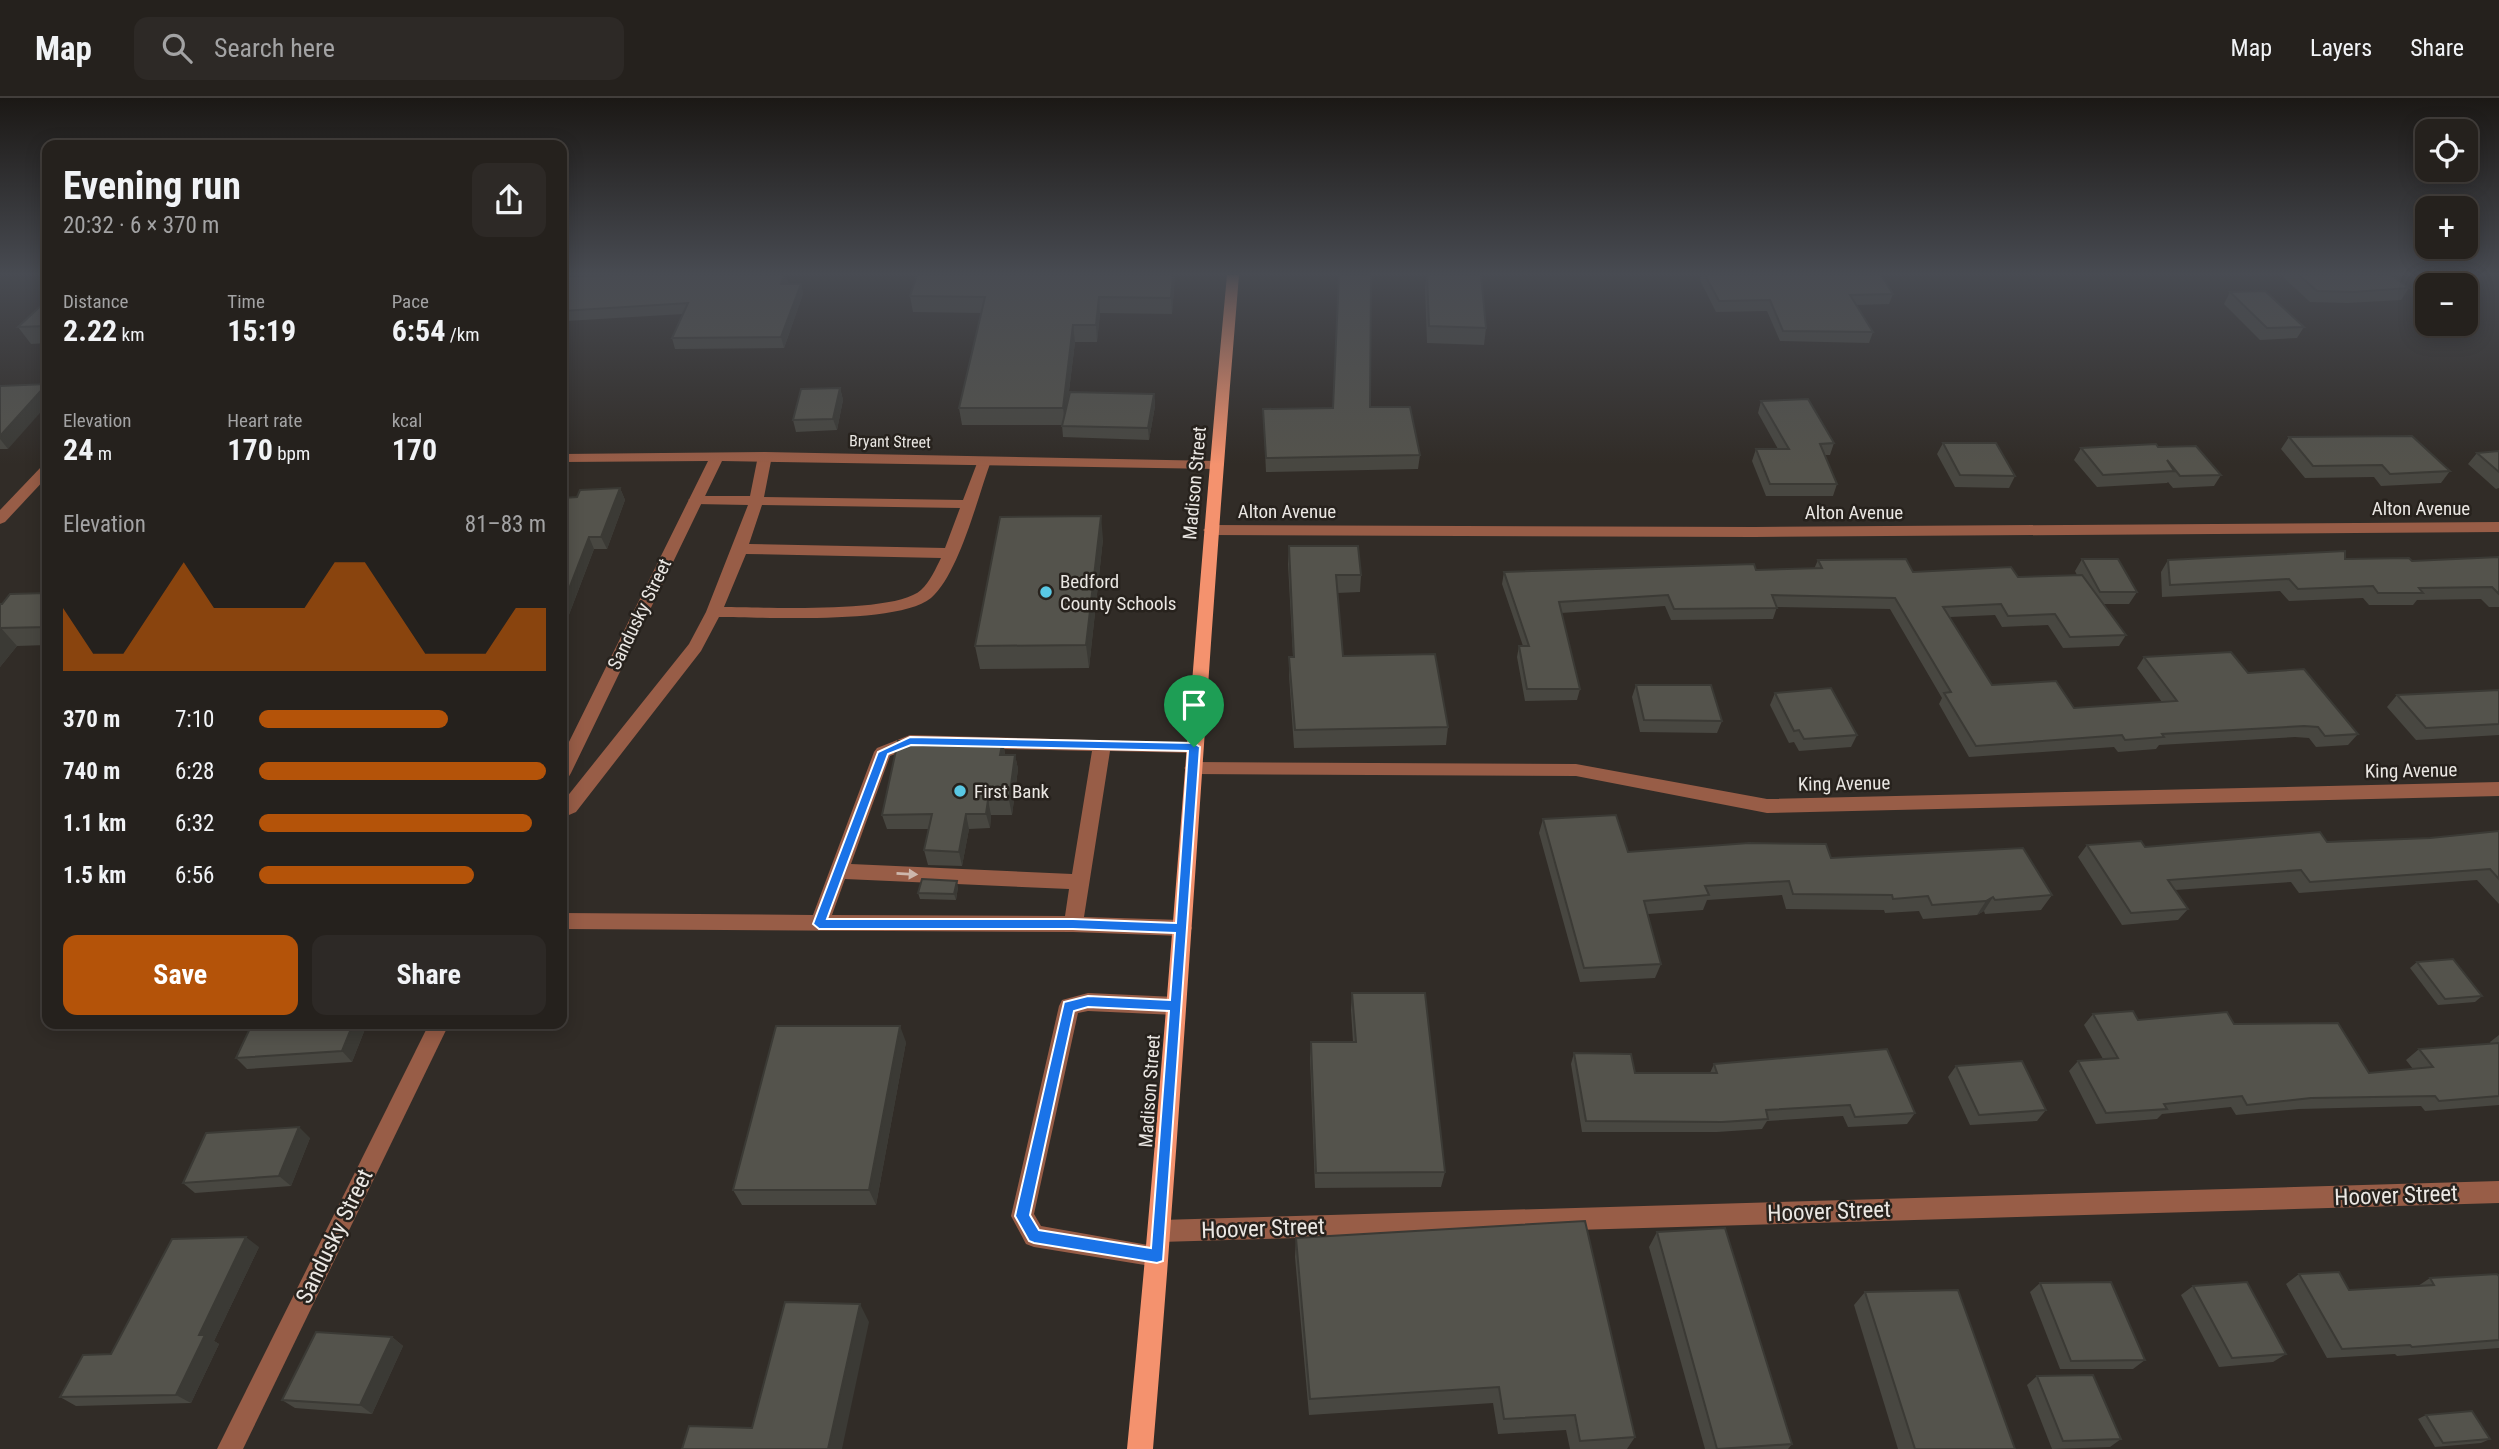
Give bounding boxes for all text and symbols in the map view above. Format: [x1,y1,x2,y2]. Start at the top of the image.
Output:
search box [134,17,624,80]
text: Map [35,29,92,68]
icon: search [158,29,196,67]
text: Search here [214,33,335,63]
text: Map [2231,34,2272,62]
text: Layers [2310,34,2372,62]
text: Share [2410,34,2464,62]
map controls [2415,119,2478,336]
button: locate [2415,119,2478,182]
button: share [472,163,546,237]
text: Evening run [63,164,241,208]
button: + [2415,196,2478,259]
text: 20:32 · 6 × 370 m [63,212,219,239]
button: − [2415,273,2478,336]
text: Distance [63,290,128,313]
text: Time [227,290,265,313]
text: Pace [392,290,429,313]
text: 2.22 [63,313,117,348]
text: 15:19 [227,313,296,348]
text: 6:54 [392,313,445,348]
text: km [117,323,144,346]
text: /km [445,323,480,346]
text: Elevation [63,409,131,432]
text: Heart rate [227,409,302,432]
text: kcal [392,409,422,432]
street label: Madison Street [1178,425,1211,541]
street label: Bryant Street [849,431,931,452]
text: 24 [63,432,93,467]
text: 170 [227,432,273,467]
text: 170 [392,432,437,467]
text: m [93,442,112,465]
text: bpm [273,442,310,465]
street label: Alton Avenue [2372,497,2470,520]
street label: Alton Avenue [1238,500,1336,523]
street label: Alton Avenue [1805,501,1903,524]
text: Elevation [63,511,146,538]
text: 81–83 m [465,511,546,538]
street label: Sandusky Street [603,555,676,674]
place label: Bedford County Schools [1060,570,1177,615]
marker: Bedford County Schools [1038,584,1054,600]
pin [1164,675,1224,747]
icon: arrive [1175,686,1213,724]
text: 370 m [63,706,120,733]
text: 7:10 [175,706,214,733]
text: 740 m [63,758,120,785]
text: 6:28 [175,758,214,785]
street label: King Avenue [2365,758,2457,783]
street label: King Avenue [1798,771,1890,796]
place label: First Bank [974,780,1050,803]
marker: First Bank [952,783,968,799]
text: 1.1 km [63,810,126,837]
text: 6:32 [175,810,214,837]
text: 1.5 km [63,862,126,889]
text: 6:56 [175,862,214,889]
one-way arrow [896,869,918,880]
button: Save [63,935,298,1015]
button: Share [312,935,546,1015]
street label: Madison Street [1134,1034,1165,1148]
street label: Sandusky Street [290,1165,379,1308]
street label: Hoover Street [2334,1180,2458,1211]
street label: Hoover Street [1767,1196,1891,1227]
street label: Hoover Street [1201,1213,1325,1244]

